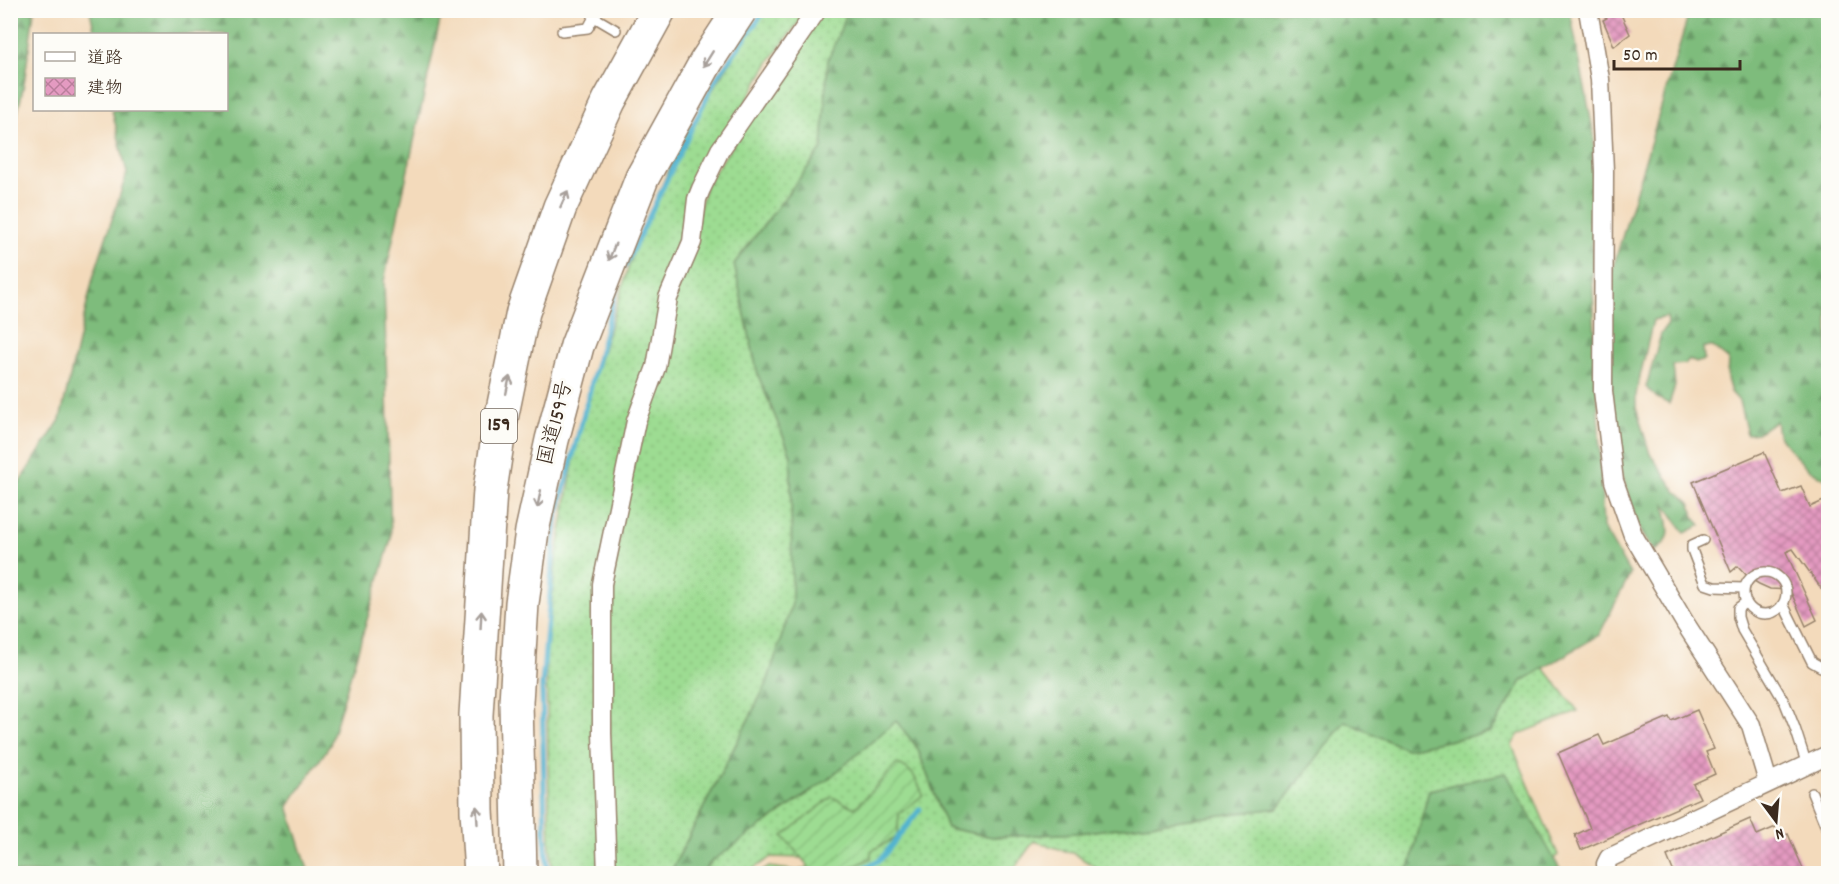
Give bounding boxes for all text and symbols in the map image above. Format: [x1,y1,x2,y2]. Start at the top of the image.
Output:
legend [33,33,228,111]
scale bar [1614,33,1740,71]
text: 50 m [1623,44,1658,69]
text: 道路 [87,47,123,72]
one-way arrow [702,50,714,67]
text: 建物 [87,77,123,102]
one-way arrow [559,190,570,208]
one-way arrow [606,243,617,261]
one-way arrow [503,376,514,395]
street label: 国道159号 [532,377,582,469]
road number: 159 [481,409,517,443]
one-way arrow [533,489,544,509]
one-way arrow [476,611,487,631]
north arrow [1746,791,1806,851]
one-way arrow [472,806,483,826]
text: N [1772,821,1786,845]

